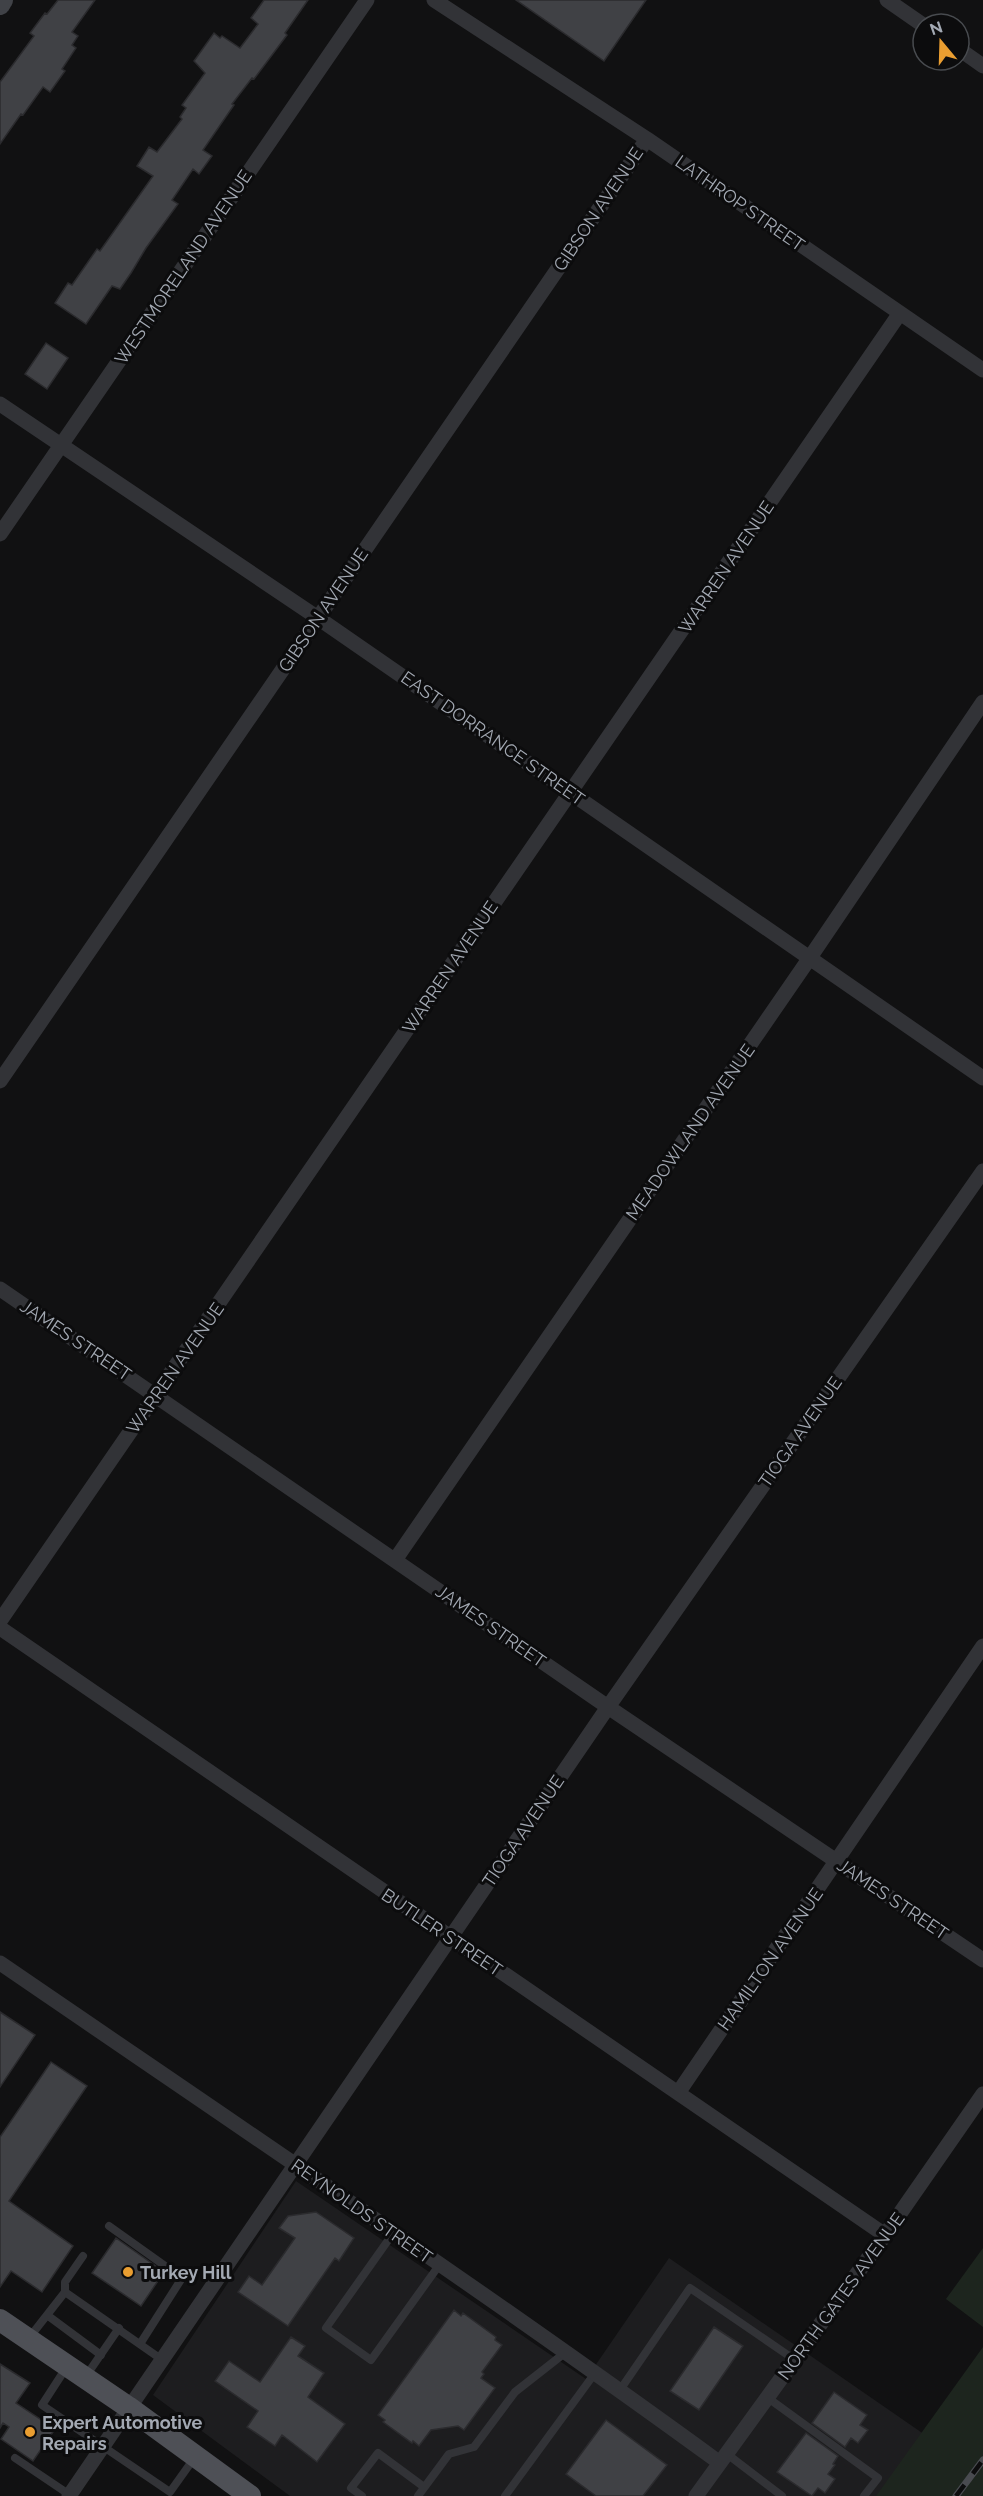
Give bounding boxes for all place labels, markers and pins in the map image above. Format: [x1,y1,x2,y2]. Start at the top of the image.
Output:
place label: Turkey Hill [140,2262,232,2283]
marker: Turkey Hill [121,2265,135,2279]
place label: Expert Automotive Repairs [42,2412,203,2454]
marker: Expert Automotive Repairs [23,2425,37,2439]

